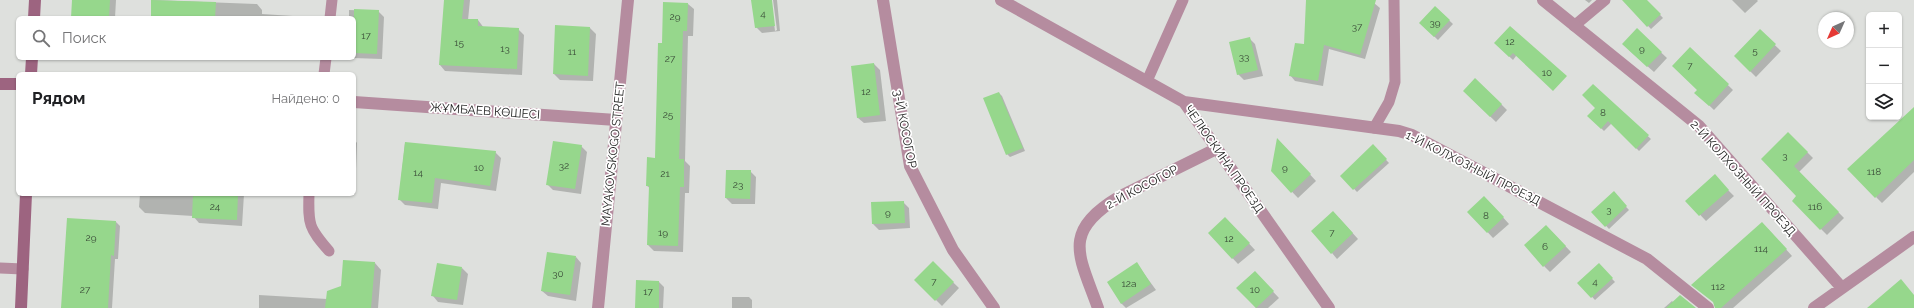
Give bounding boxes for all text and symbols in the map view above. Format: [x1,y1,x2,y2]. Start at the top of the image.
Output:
house number: 4 [760,8,766,19]
house number: 29 [669,11,681,22]
north arrow [1818,12,1854,48]
map controls [1866,12,1902,120]
button: + [1866,12,1902,48]
search box [16,16,356,60]
house number: 39 [1429,17,1441,28]
house number: 37 [1352,21,1363,32]
icon: search [30,27,52,49]
text: Поиск [62,29,107,47]
house number: 17 [361,30,371,41]
house number: 12 [1505,36,1515,47]
house number: 15 [454,37,464,48]
house number: 13 [500,43,510,54]
house number: 9 [1639,43,1645,54]
house number: 5 [1752,45,1758,56]
house number: 11 [568,46,577,57]
button: − [1866,48,1902,84]
house number: 33 [1239,51,1249,62]
house number: 27 [665,53,676,64]
house number: 7 [1687,60,1693,71]
house number: 10 [1542,67,1552,78]
street label: MAYAKOVSKOGO STREET [598,80,628,227]
button: layers [1866,84,1902,120]
house number: 12 [861,86,871,97]
text: Рядом [32,88,85,108]
street label: 3-Й КОСОГОР [891,89,920,170]
text: Найдено: 0 [271,91,340,106]
street label: ЖҰМБАЕВ КӨШЕСІ [430,100,540,122]
street label: ЧЕЛЮСКИНА ПРОЕЗД [1182,103,1266,215]
house number: 8 [1600,107,1606,118]
house number: 25 [663,109,674,120]
street label: 2-Й КОЛХОЗНЫЙ ПРОЕЗД [1687,117,1799,239]
street label: 1-Й КОЛХОЗНЫЙ ПРОЕЗД [1403,128,1543,208]
house number: 3 [1782,150,1788,161]
house number: 32 [559,160,569,171]
house number: 10 [474,162,484,173]
street label: 2-Й КОСОГОР [1104,162,1181,212]
house number: 9 [1282,162,1288,173]
house number: 118 [1867,166,1881,177]
house number: 14 [413,167,423,178]
house number: 21 [660,168,670,179]
house number: 23 [733,179,743,190]
house number: 24 [210,201,221,212]
house number: 116 [1808,201,1822,212]
house number: 3 [1606,204,1612,215]
house number: 9 [885,207,891,218]
house number: 8 [1483,210,1489,221]
house number: 19 [658,227,668,238]
house number: 7 [1329,227,1335,238]
house number: 29 [85,232,97,243]
house number: 12 [1224,233,1234,244]
house number: 6 [1542,241,1548,252]
house number: 114 [1754,243,1769,254]
house number: 30 [552,268,564,279]
house number: 7 [931,276,937,287]
house number: 4 [1592,276,1598,287]
house number: 12а [1122,278,1136,289]
house number: 112 [1711,281,1725,292]
house number: 27 [80,284,91,295]
house number: 10 [1250,284,1260,295]
house number: 17 [643,286,653,297]

